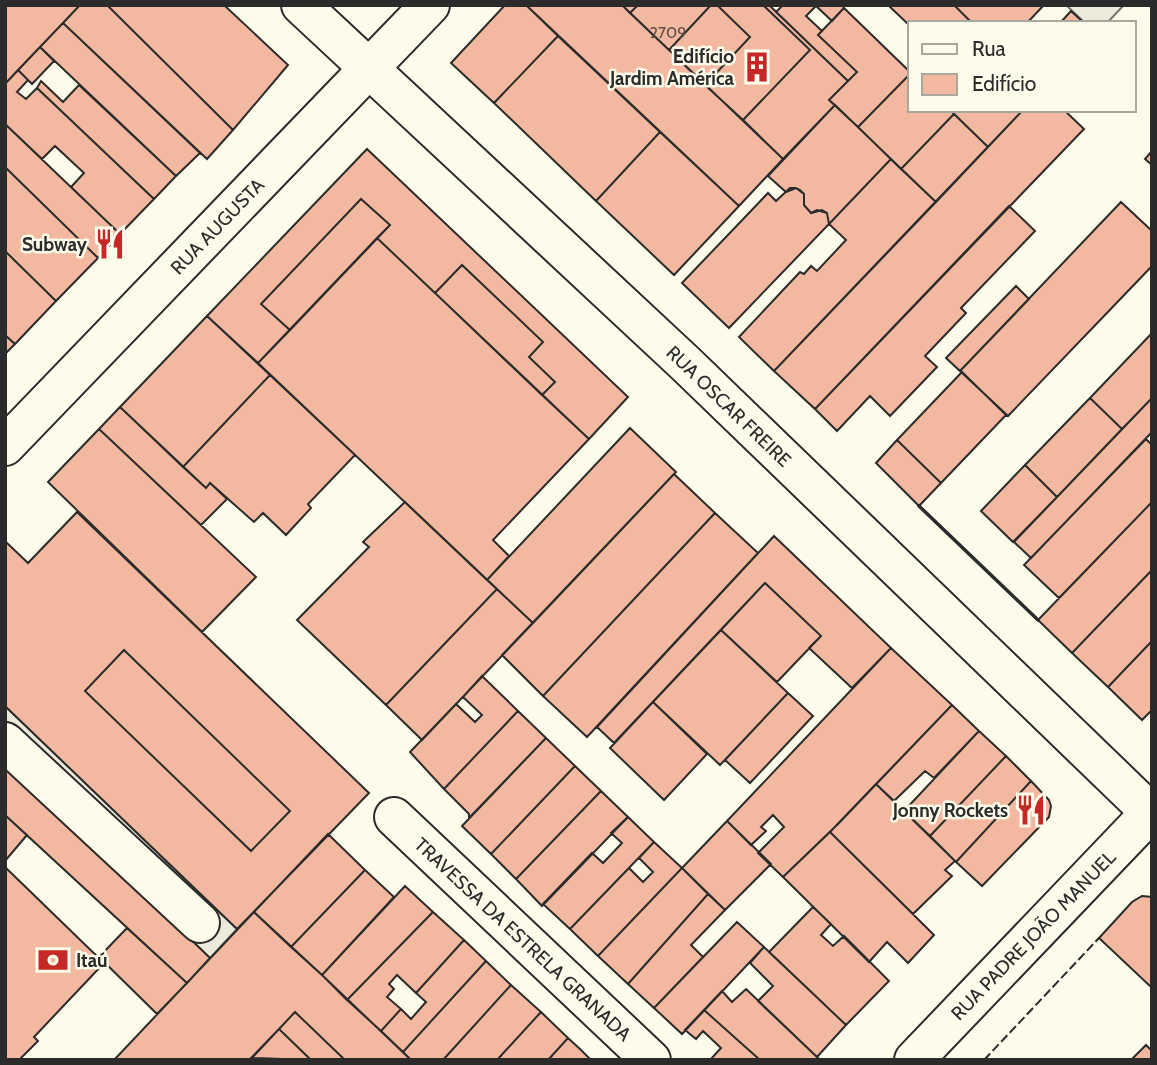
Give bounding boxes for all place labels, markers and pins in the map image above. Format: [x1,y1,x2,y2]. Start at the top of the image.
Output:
place label: Edifício Jardim América [609,45,735,90]
building icon: Edifício Jardim América [740,50,774,84]
restaurant icon: Subway [93,227,127,261]
place label: Subway [22,233,88,256]
restaurant icon: Jonny Rockets [1014,793,1048,827]
place label: Jonny Rockets [892,799,1008,822]
bank icon: Itaú [36,943,70,977]
place label: Itaú [76,949,108,972]

